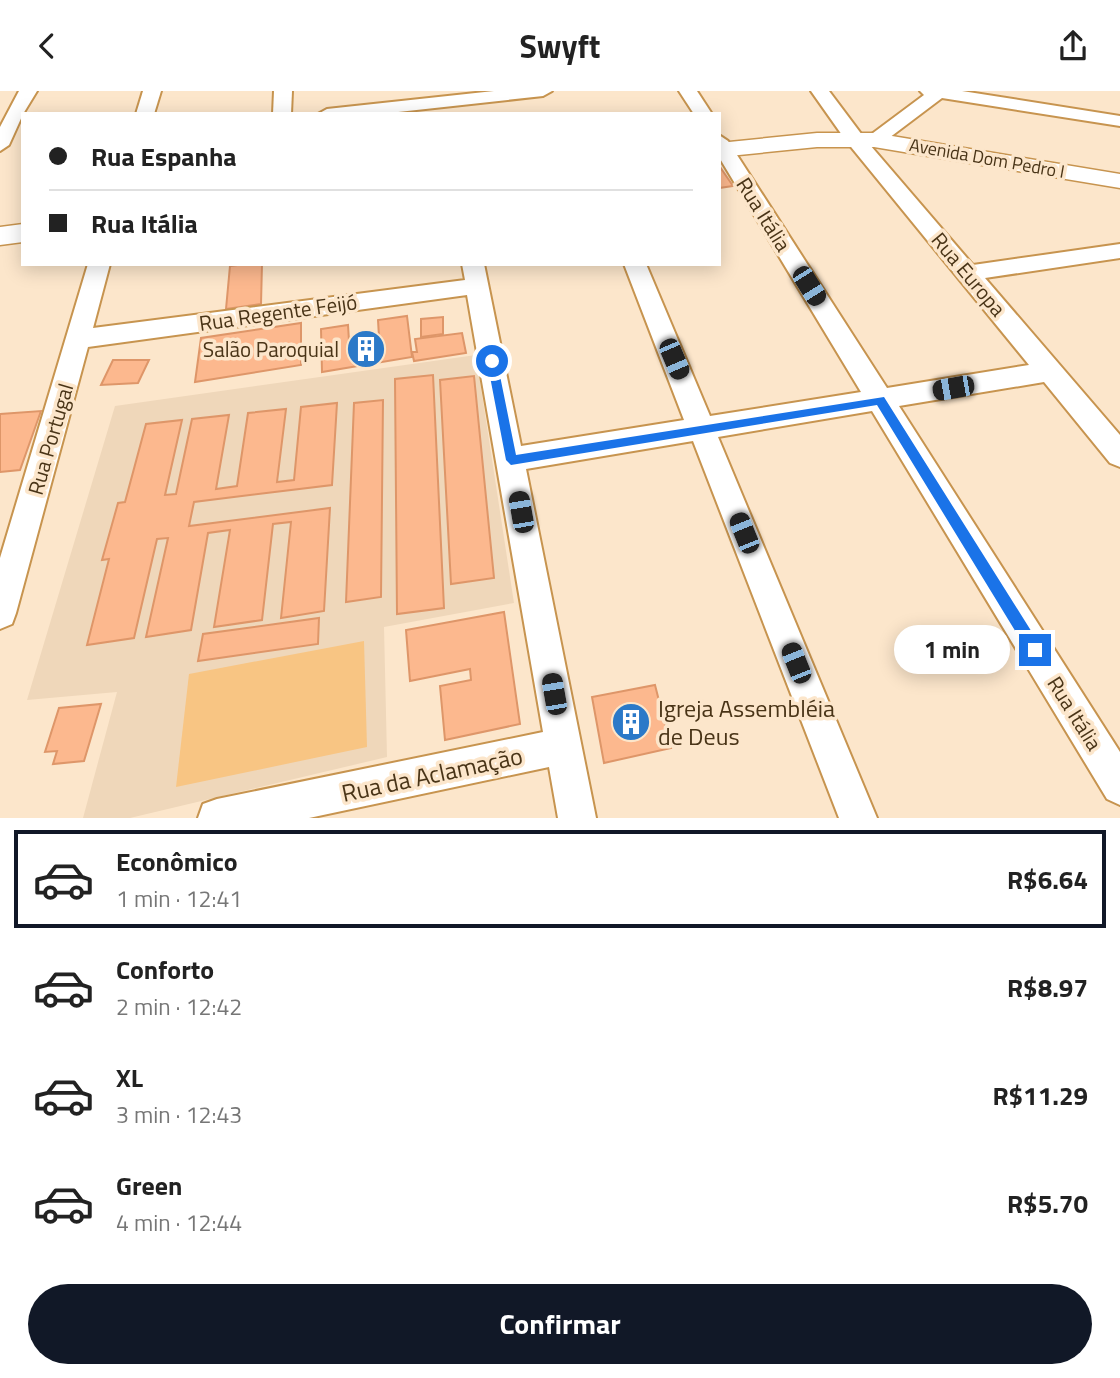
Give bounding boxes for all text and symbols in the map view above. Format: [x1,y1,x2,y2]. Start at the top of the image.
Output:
text: Swyft [520,22,600,70]
icon: back [28,27,66,65]
icon: share [1054,27,1092,65]
street label: Avenida Dom Pedro I [907,131,1067,185]
text: Rua Espanha [91,137,237,176]
street label: Rua Itália [729,171,800,258]
text: Rua Itália [91,204,198,243]
street label: Rua Europa [924,225,1014,324]
car [789,263,830,309]
street label: Rua Regente Feijó [197,285,359,339]
building icon: Salão Paroquial [345,328,387,370]
place label: Salão Paroquial [203,333,339,365]
car [657,336,692,382]
route start [476,345,508,377]
car [931,374,976,402]
street label: Rua Portugal [19,380,81,498]
car [508,489,535,535]
car [727,510,762,556]
callout: 1 min [895,625,1010,675]
text: 1 min [924,632,980,667]
route end [1019,634,1051,666]
car [779,640,814,686]
street label: Rua Itália [1040,670,1111,757]
car [541,671,568,717]
place label: Igreja Assembléia de Deus [658,690,835,754]
building icon: Igreja Assembléia de Deus [610,701,652,743]
street label: Rua da Aclamação [338,737,526,811]
text: Econômico [116,842,238,881]
icon: car [32,848,95,911]
text: R$6.64 [1007,860,1088,899]
text: 1 min · 12:41 [116,881,242,916]
text: Conforto [116,950,214,989]
icon: car [32,956,95,1019]
text: R$8.97 [1007,968,1088,1007]
text: 2 min · 12:42 [116,989,242,1024]
text: XL [116,1058,143,1097]
icon: car [32,1064,95,1127]
text: R$11.29 [992,1076,1088,1115]
text: 3 min · 12:43 [116,1097,242,1132]
text: Green [116,1166,182,1205]
icon: car [32,1172,95,1235]
text: R$5.70 [1007,1184,1088,1223]
text: 4 min · 12:44 [116,1205,242,1240]
button: Confirmar [28,1284,1092,1364]

